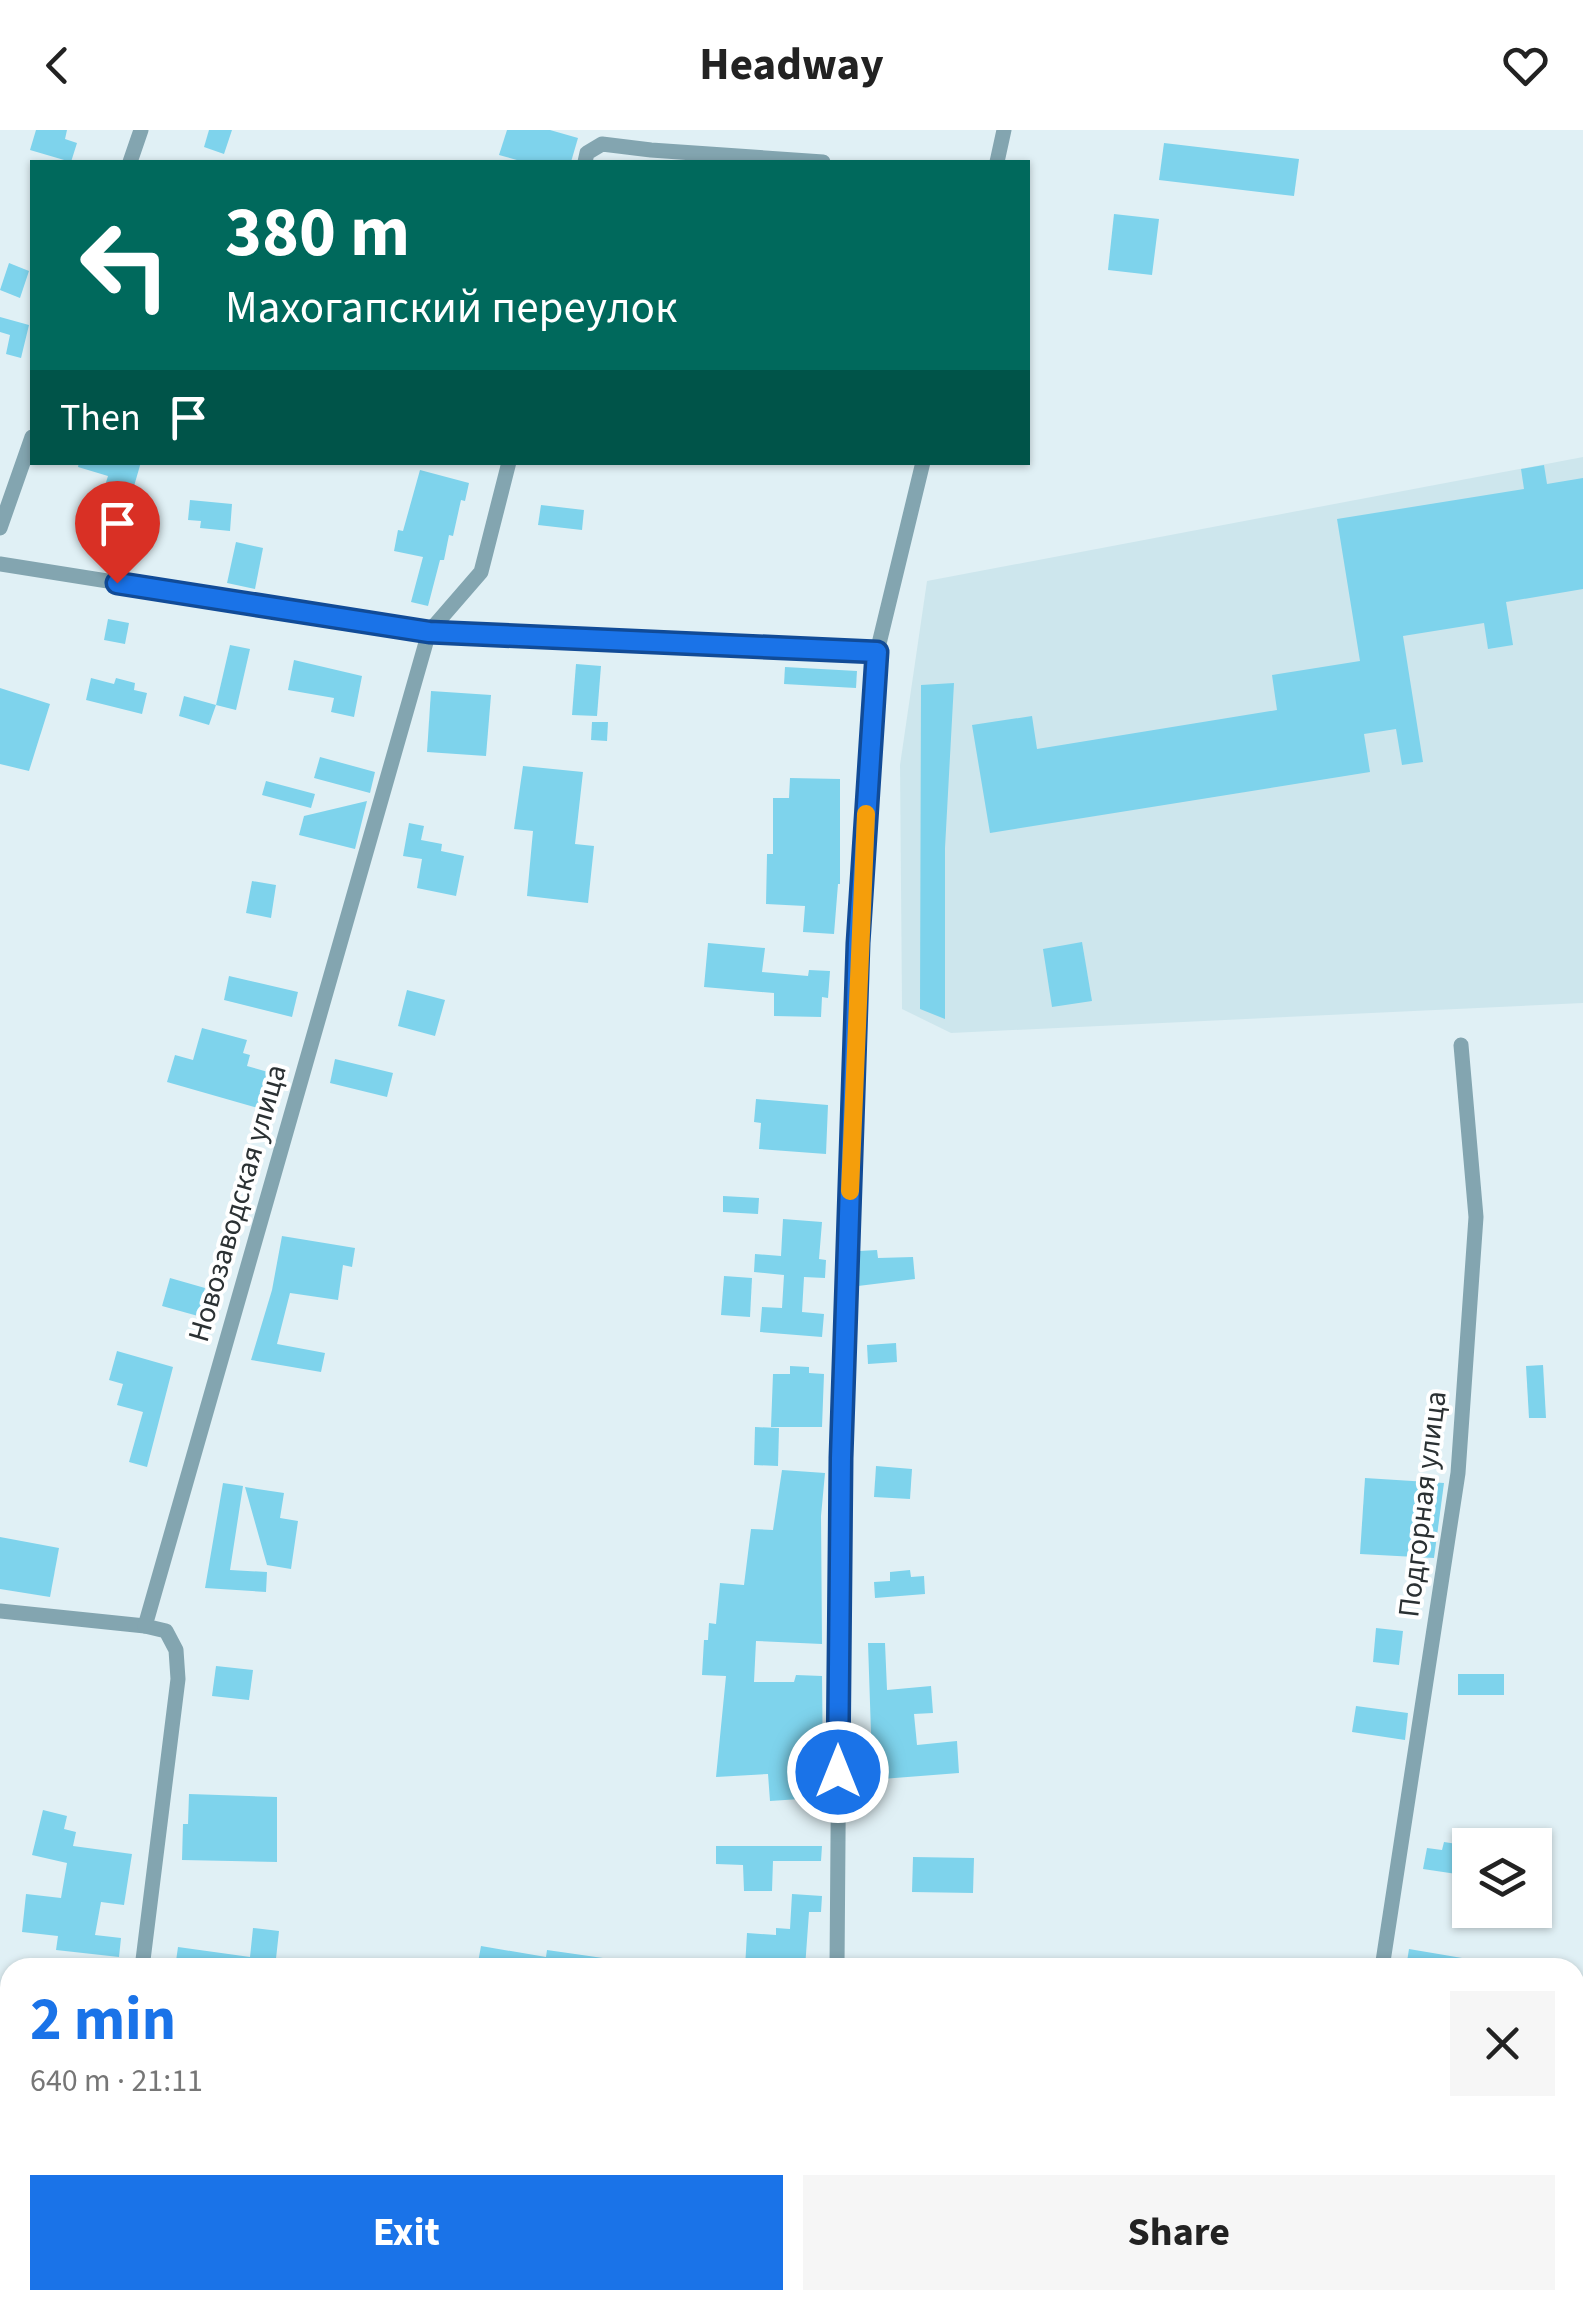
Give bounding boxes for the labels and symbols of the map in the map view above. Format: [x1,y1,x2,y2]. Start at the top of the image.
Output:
pin [75,481,160,584]
street label: Новозаводская улица [177,1059,298,1347]
street label: Подгорная улица [1387,1388,1458,1620]
position arrow [786,1720,890,1824]

